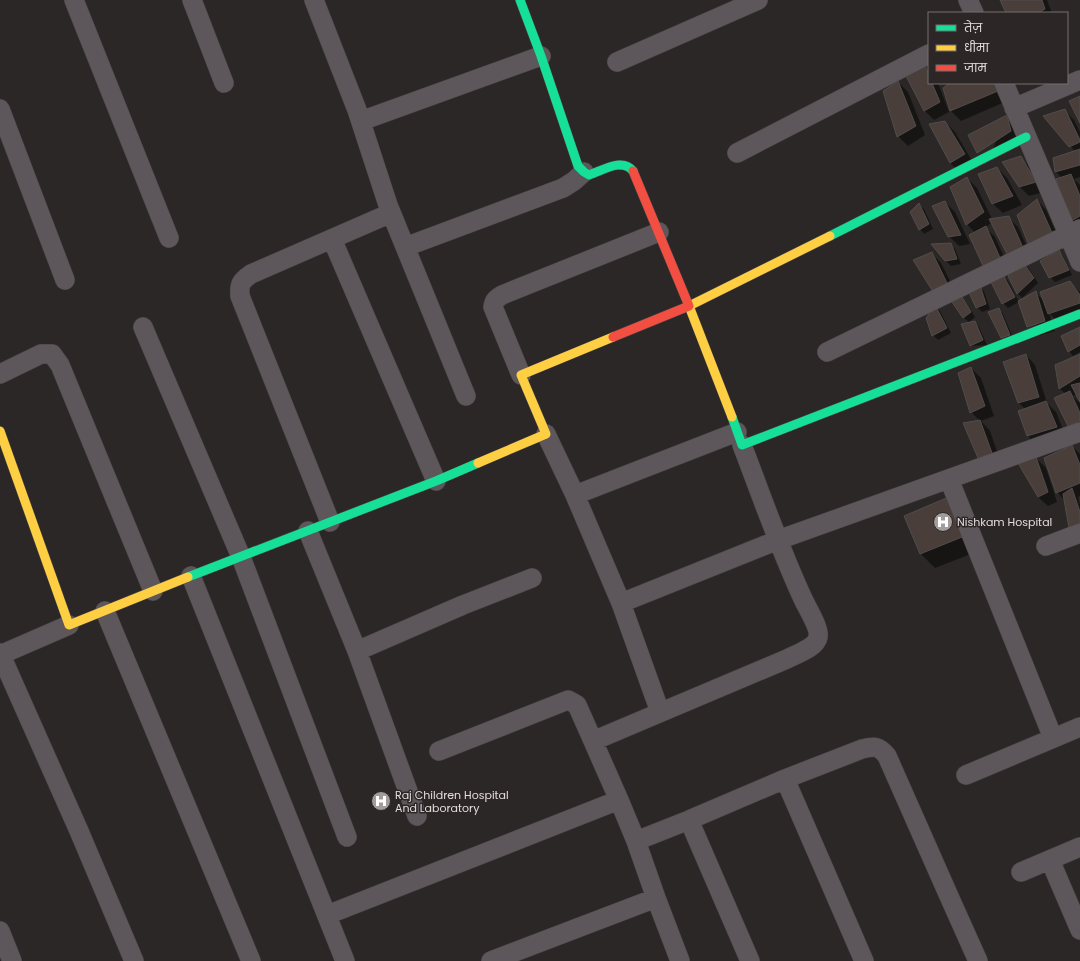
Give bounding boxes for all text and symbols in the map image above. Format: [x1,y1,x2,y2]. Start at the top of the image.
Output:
legend [928,12,1068,84]
text: तेज़ [963,19,983,36]
text: धीमा [964,39,990,56]
text: जाम [963,59,988,76]
hospital icon: Nishkam Hospital [932,511,954,533]
place label: Nishkam Hospital [957,514,1052,530]
place label: Raj Children Hospital And Laboratory [395,787,509,816]
hospital icon: Raj Children Hospital And Laboratory [370,790,392,812]

